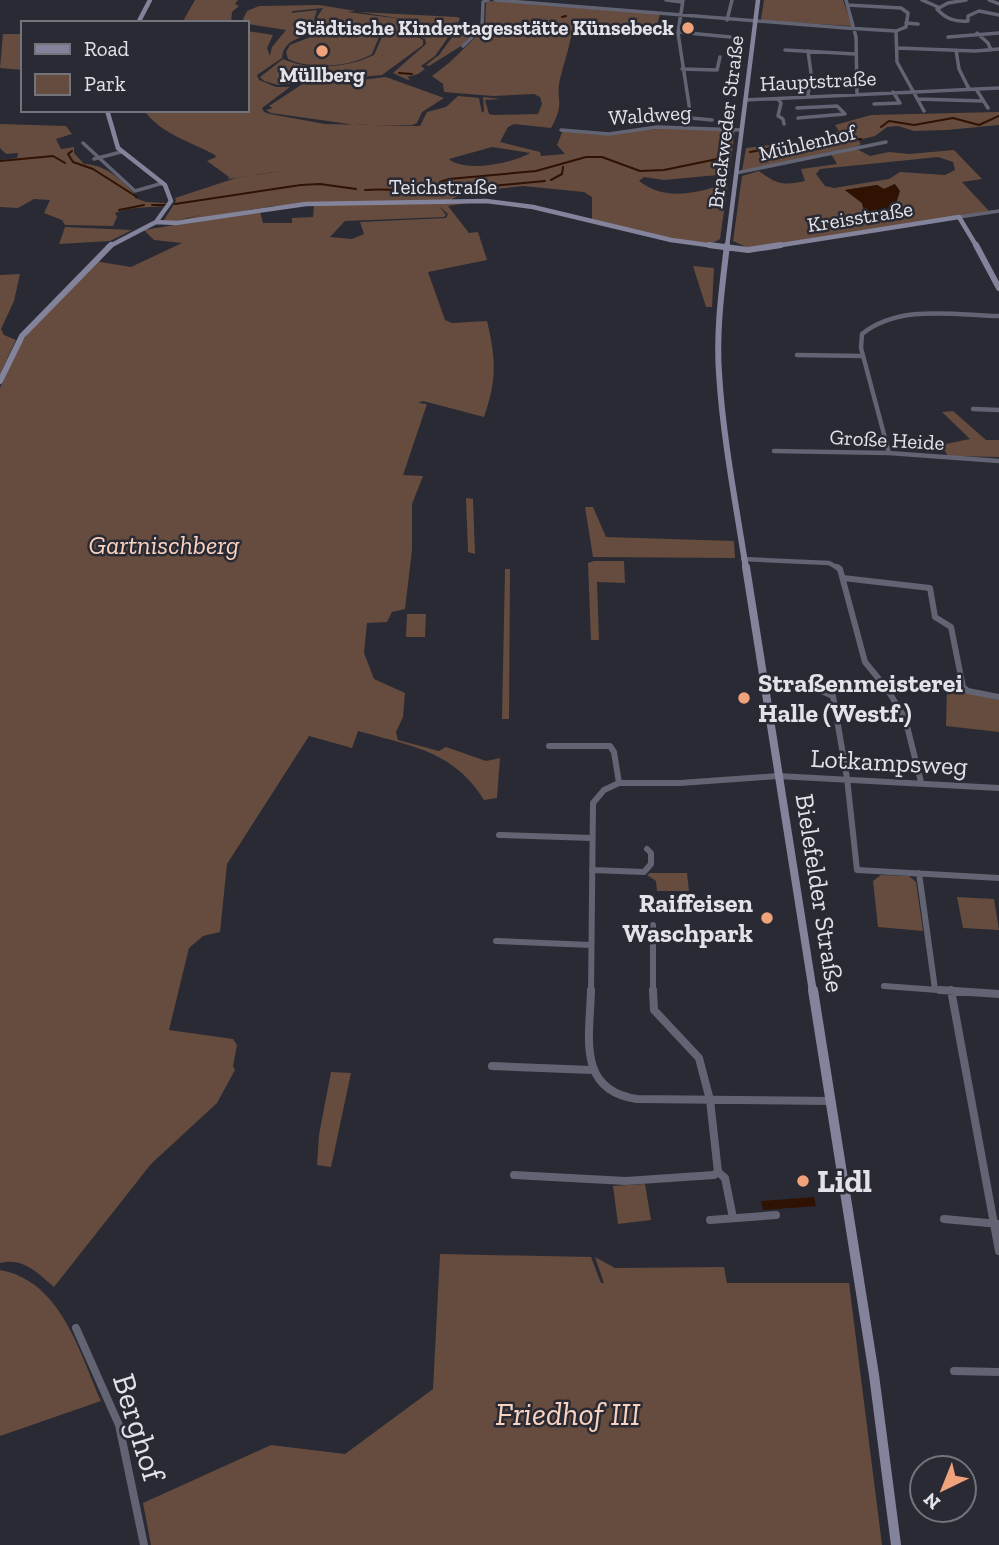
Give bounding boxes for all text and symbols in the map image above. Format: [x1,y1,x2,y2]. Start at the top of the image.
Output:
place label: Städtische Kindertagesstätte Künsebeck [295,15,674,40]
marker: Städtische Kindertagesstätte Künsebeck [680,20,696,36]
legend [21,21,248,112]
street label: Brackweder Straße [702,34,749,210]
text: Road [84,36,130,61]
marker: Müllberg [314,43,330,59]
place label: Müllberg [279,62,365,87]
street label: Hauptstraße [759,65,877,96]
text: Park [84,71,126,96]
street label: Waldweg [608,99,693,130]
street label: Mühlenhof [756,119,859,166]
street label: Teichstraße [389,174,497,199]
street label: Kreisstraße [805,196,915,237]
street label: Große Heide [829,424,945,455]
park label: Gartnischberg [89,529,240,561]
place label: Straßenmeisterei Halle (Westf.) [758,667,963,729]
marker: Straßenmeisterei Halle (Westf.) [736,690,752,706]
street label: Lotkampsweg [810,742,968,782]
street label: Bielefelder Straße [789,791,851,995]
place label: Raiffeisen Waschpark [623,887,754,949]
marker: Raiffeisen Waschpark [759,910,775,926]
place label: Lidl [817,1162,872,1200]
marker: Lidl [795,1173,811,1189]
street label: Berghof [105,1369,174,1488]
park label: Friedhof III [495,1395,641,1433]
north arrow [908,1454,978,1524]
text: N [919,1488,945,1514]

